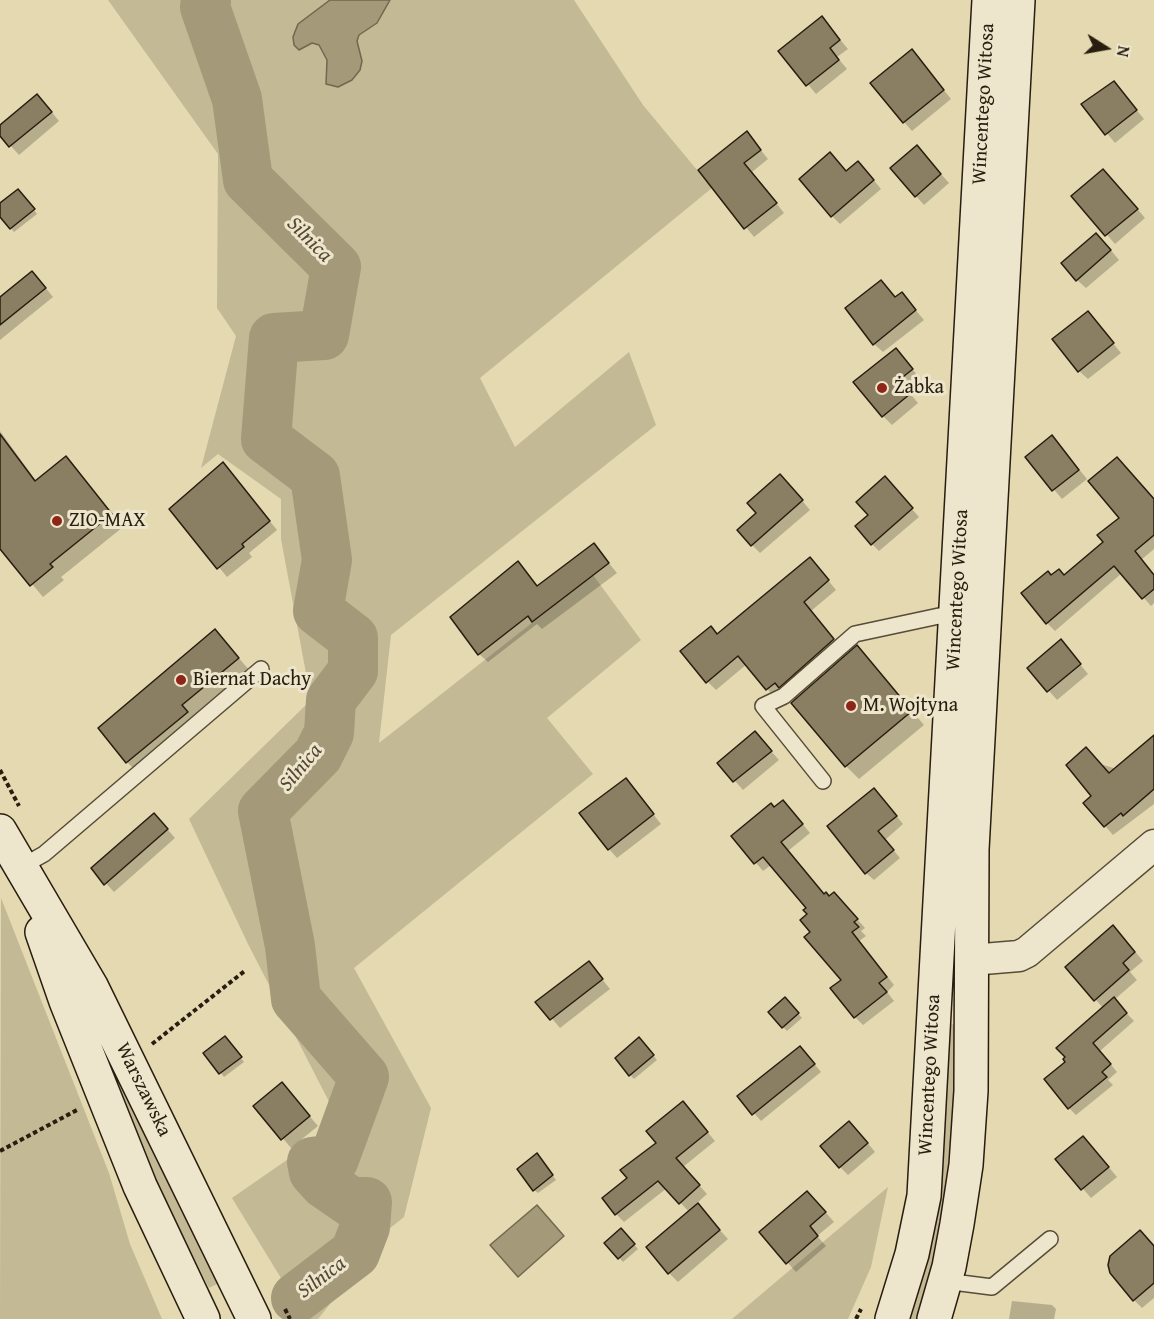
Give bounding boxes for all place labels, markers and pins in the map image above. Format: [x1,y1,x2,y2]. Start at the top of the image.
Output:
place label: Żabka [894,376,944,400]
marker: Żabka [875,381,889,395]
place label: ZIO-MAX [69,509,146,533]
marker: ZIO-MAX [50,514,64,528]
place label: Biernat Dachy [193,668,311,692]
marker: Biernat Dachy [174,673,188,687]
place label: M. Wojtyna [863,694,958,718]
marker: M. Wojtyna [844,699,858,713]

